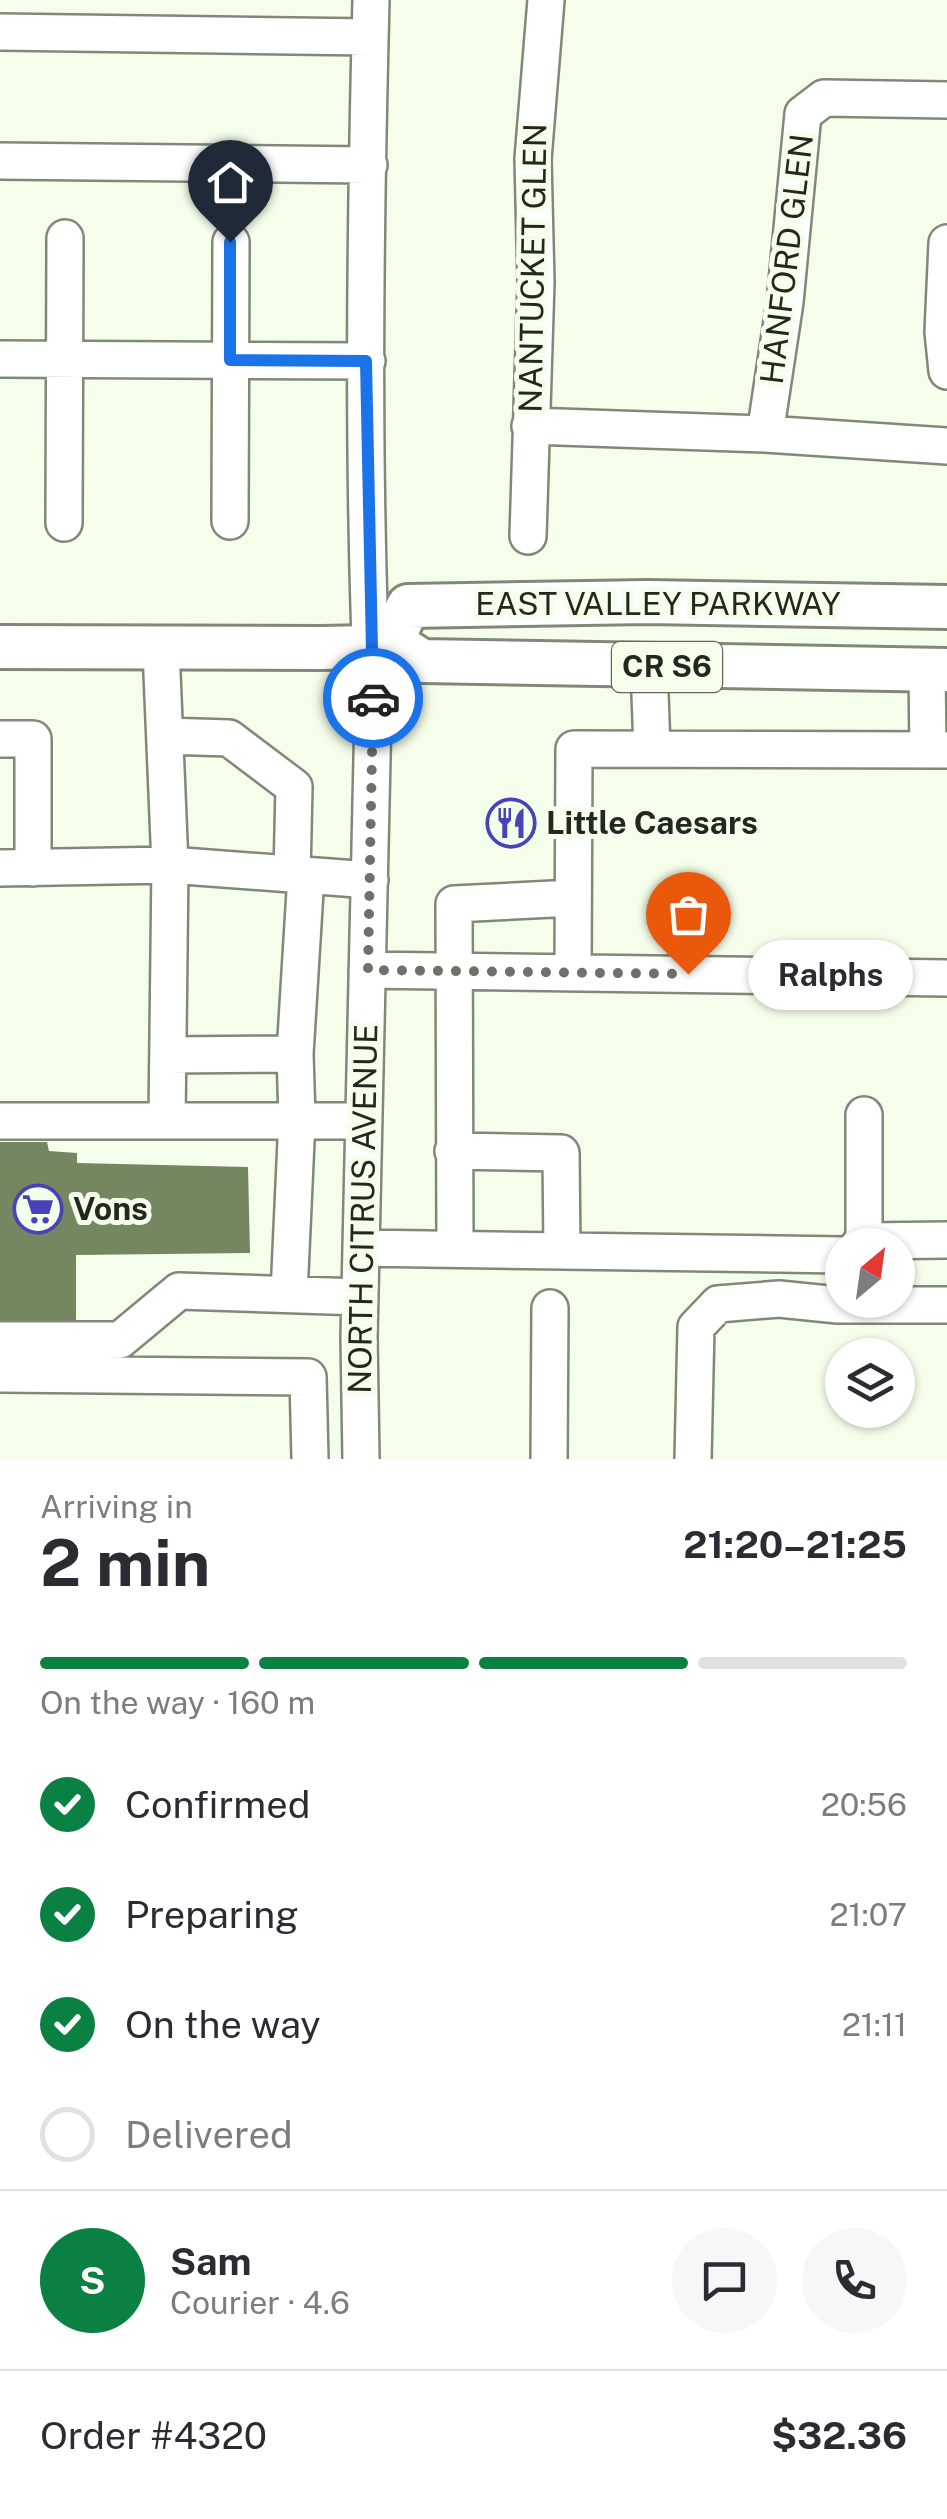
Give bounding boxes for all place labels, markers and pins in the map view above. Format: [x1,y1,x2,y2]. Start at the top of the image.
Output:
pin [188,140,273,243]
restaurant icon: Little Caesars [485,797,537,849]
place label: Little Caesars [546,804,758,841]
pin [646,872,731,975]
callout: Ralphs [748,939,913,1009]
supermarket icon: Vons [12,1183,64,1235]
place label: Vons [73,1190,148,1227]

